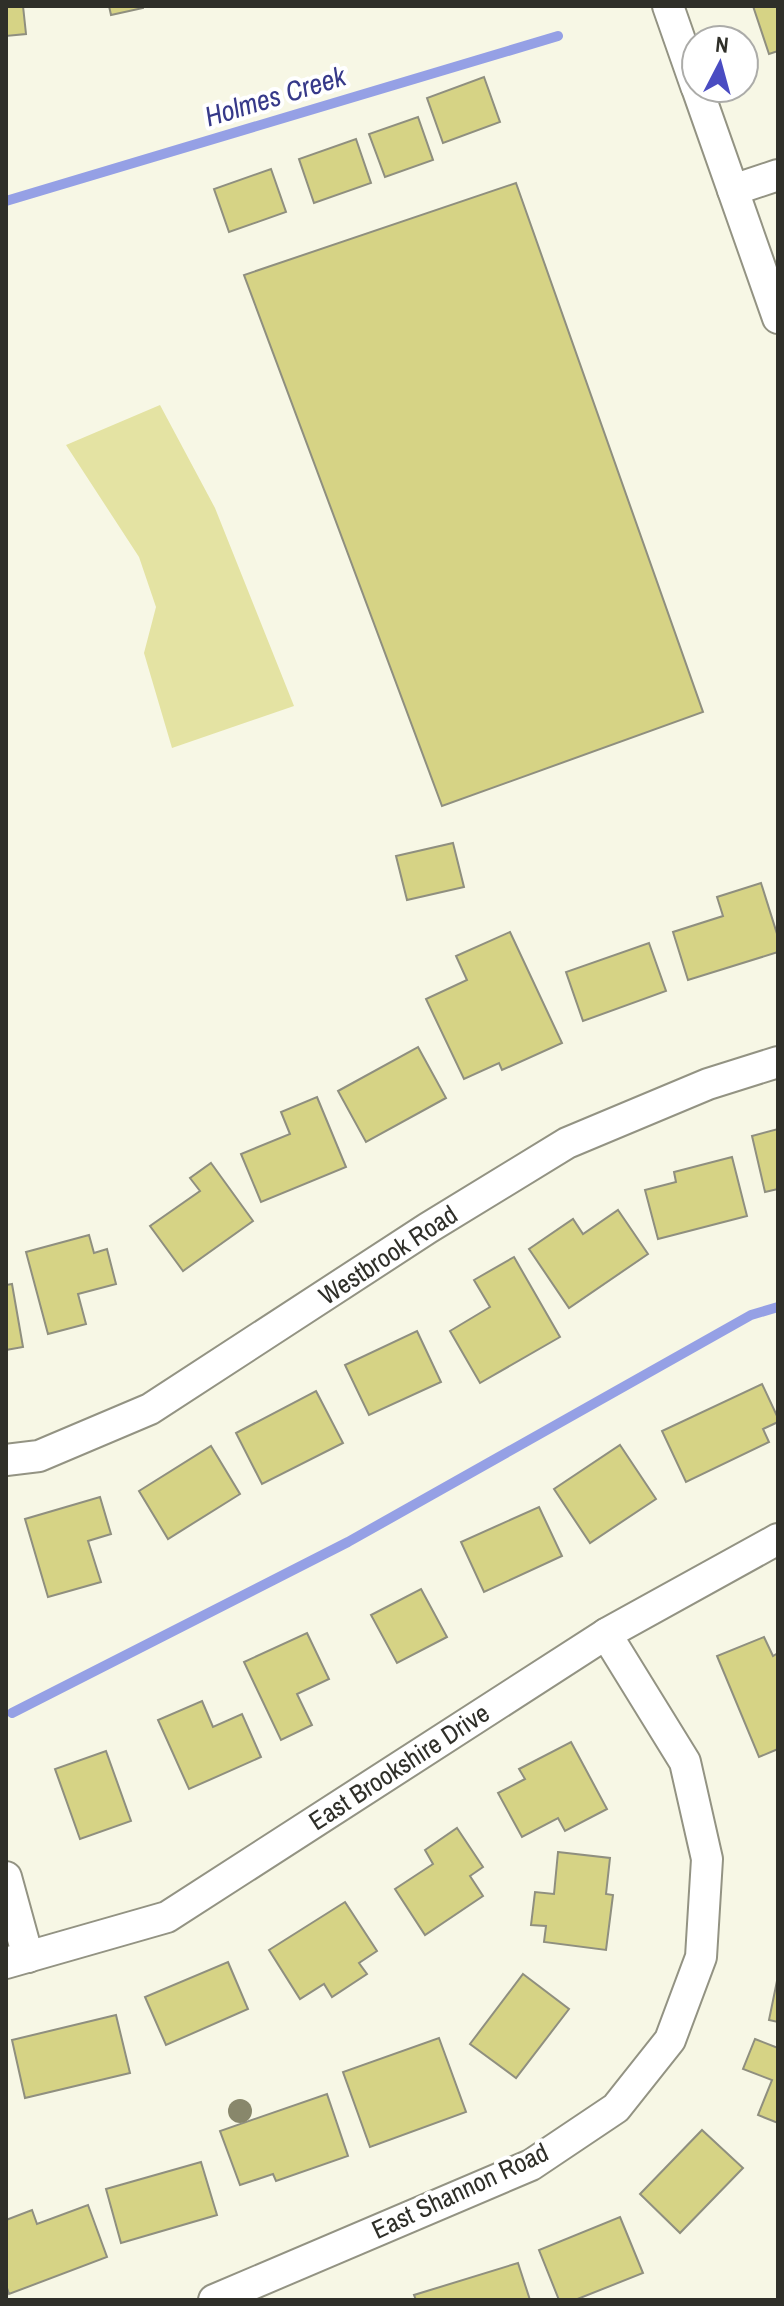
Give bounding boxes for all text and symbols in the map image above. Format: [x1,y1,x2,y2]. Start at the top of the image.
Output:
north arrow [680,24,760,104]
text: N [714,29,730,60]
water label: Holmes Creek [200,56,352,135]
street label: Westbrook Road [312,1197,464,1312]
street label: East Brookshire Drive [302,1695,496,1838]
street label: East Shannon Road [366,2134,554,2247]

